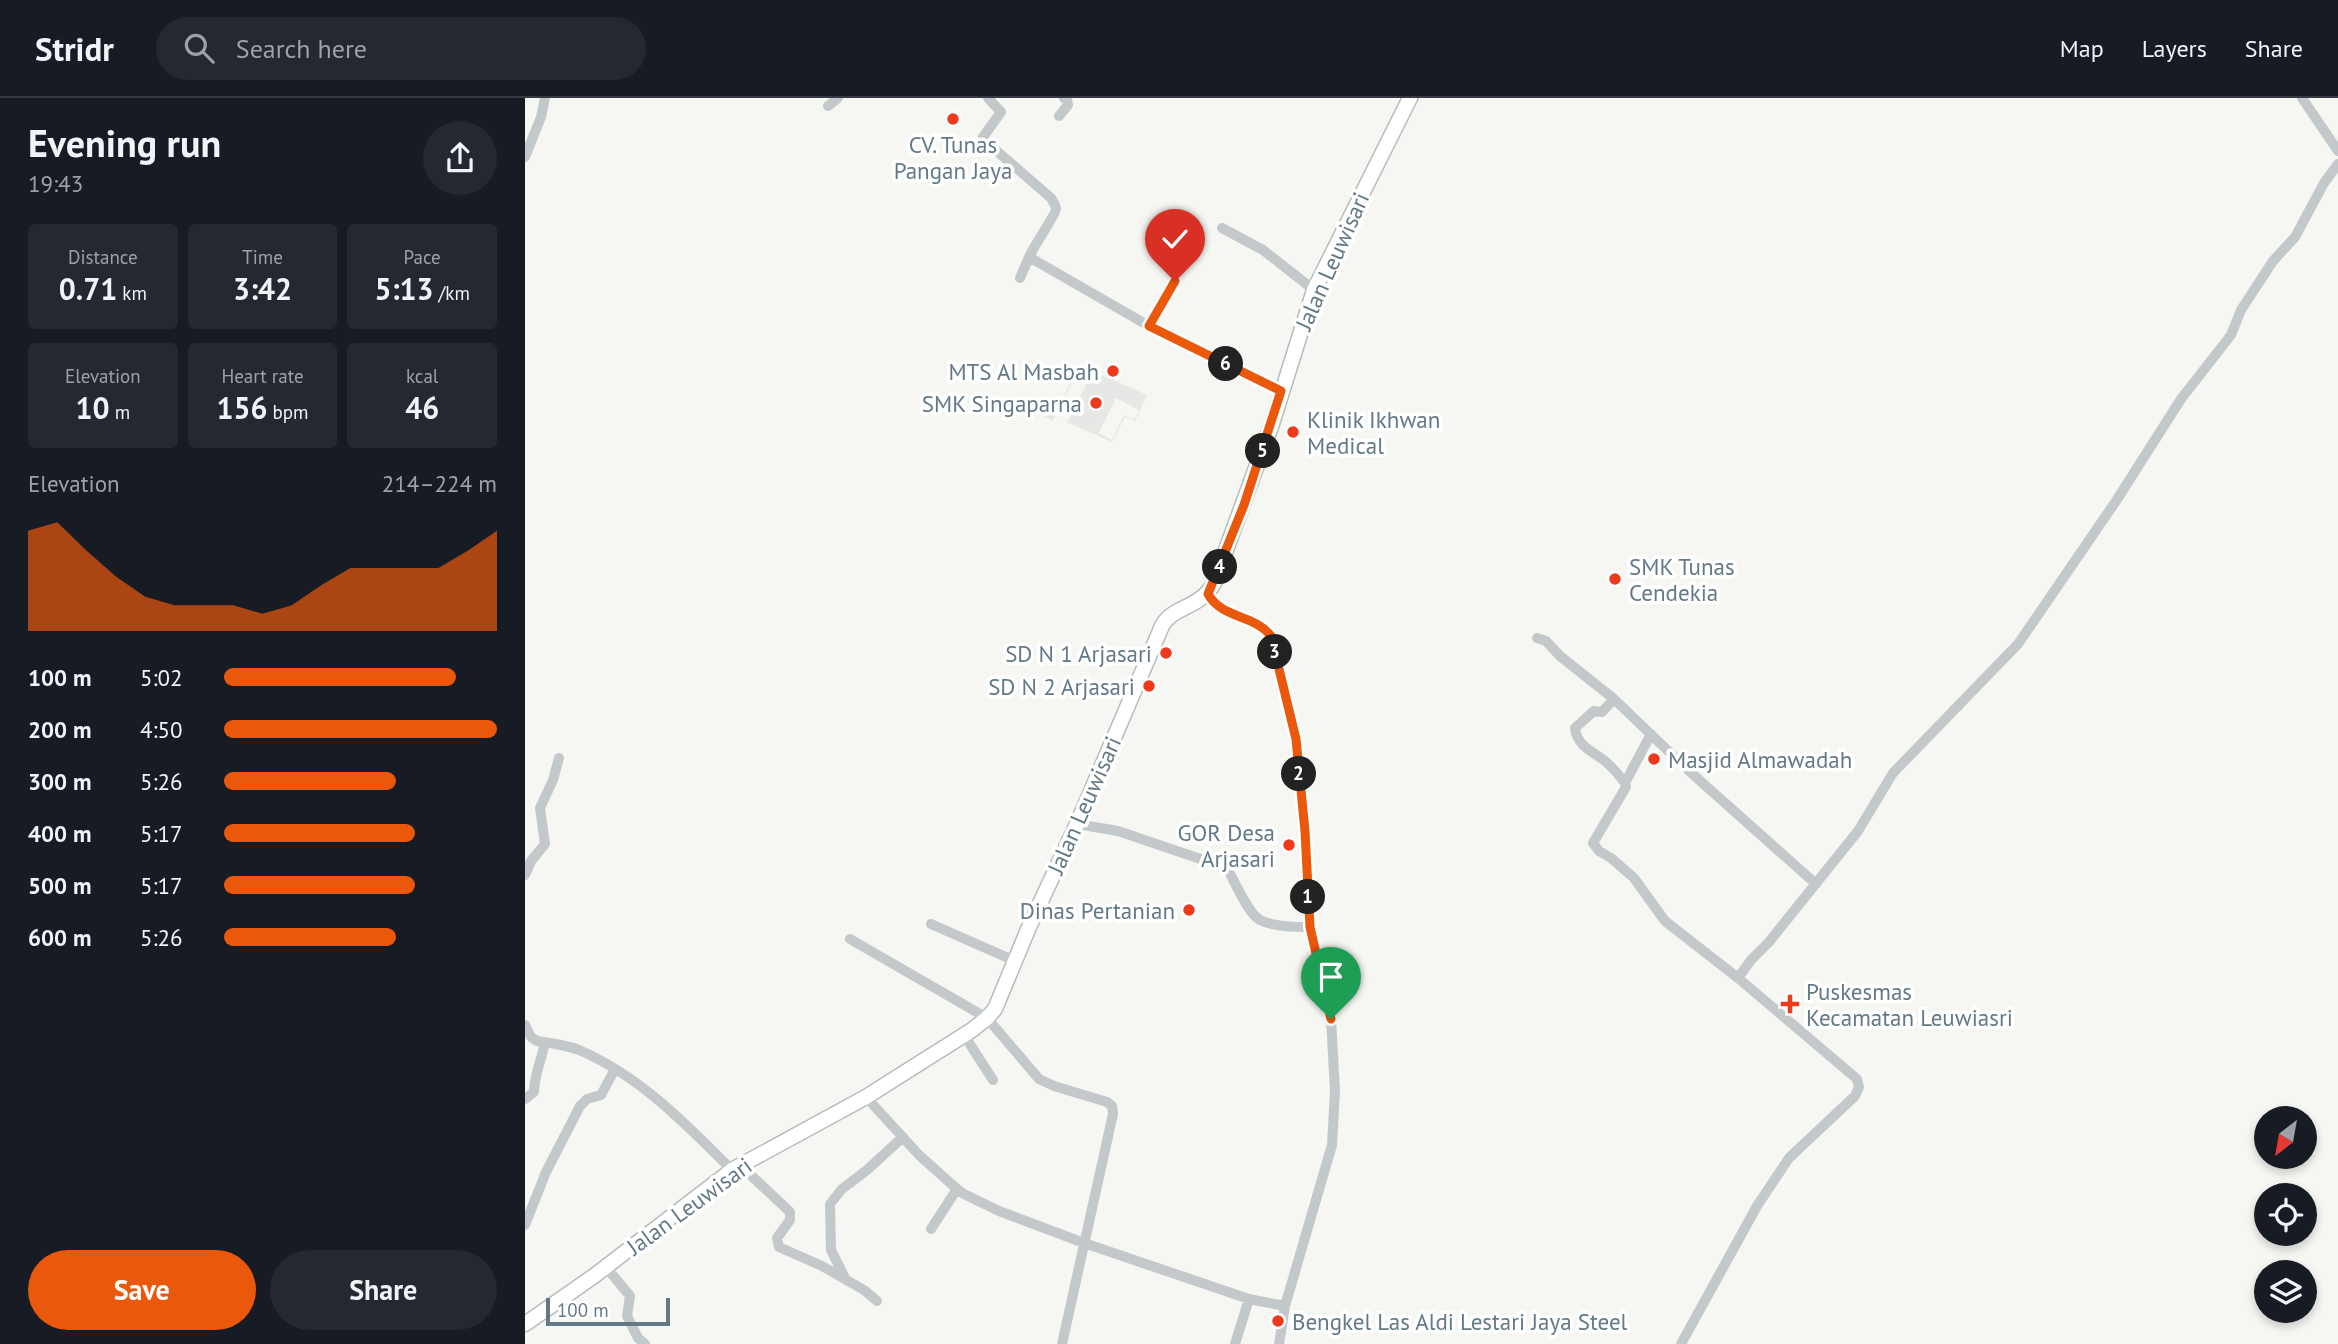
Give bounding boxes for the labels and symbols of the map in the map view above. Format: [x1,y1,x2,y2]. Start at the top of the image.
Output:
marker: CV. Tunas Pangan Jaya [945,111,961,127]
place label: CV. Tunas Pangan Jaya [894,130,1012,185]
street label: Jalan Leuwisari [1288,188,1375,335]
pin [1145,209,1205,281]
pin: 6 [1209,346,1243,382]
place label: MTS Al Masbah [948,357,1099,386]
marker: MTS Al Masbah [1105,363,1121,379]
place label: SMK Singaparna [922,389,1082,418]
marker: SMK Singaparna [1088,395,1104,411]
place label: Klinik Ikhwan Medical [1307,405,1440,460]
marker: Klinik Ikhwan Medical [1285,424,1301,440]
pin: 5 [1245,434,1281,468]
pin: 4 [1203,550,1237,584]
place label: SMK Tunas Cendekia [1629,552,1735,607]
marker: SMK Tunas Cendekia [1607,571,1623,587]
pin: 3 [1257,634,1293,670]
place label: SD N 1 Arjasari [1005,639,1152,668]
marker: SD N 1 Arjasari [1158,645,1174,661]
place label: SD N 2 Arjasari [988,672,1135,701]
marker: SD N 2 Arjasari [1141,678,1157,694]
street label: Jalan Leuwisari [1040,732,1127,879]
place label: Masjid Almawadah [1668,745,1852,774]
marker: Masjid Almawadah [1646,751,1662,767]
pin: 2 [1281,756,1317,792]
place label: GOR Desa Arjasari [1178,818,1275,873]
marker: GOR Desa Arjasari [1281,837,1297,853]
pin: 1 [1291,880,1325,914]
place label: Dinas Pertanian [1020,896,1175,925]
marker: Dinas Pertanian [1181,902,1197,918]
pin [1301,947,1361,1019]
place label: Puskesmas Kecamatan Leuwiasri [1806,977,2013,1032]
marker: Puskesmas Kecamatan Leuwiasri [1780,994,1800,1014]
north arrow [2254,1106,2317,1169]
street label: Jalan Leuwisari [620,1151,757,1262]
scale bar [546,1295,670,1327]
place label: Bengkel Las Aldi Lestari Jaya Steel [1292,1307,1628,1336]
marker: Bengkel Las Aldi Lestari Jaya Steel [1270,1313,1286,1329]

